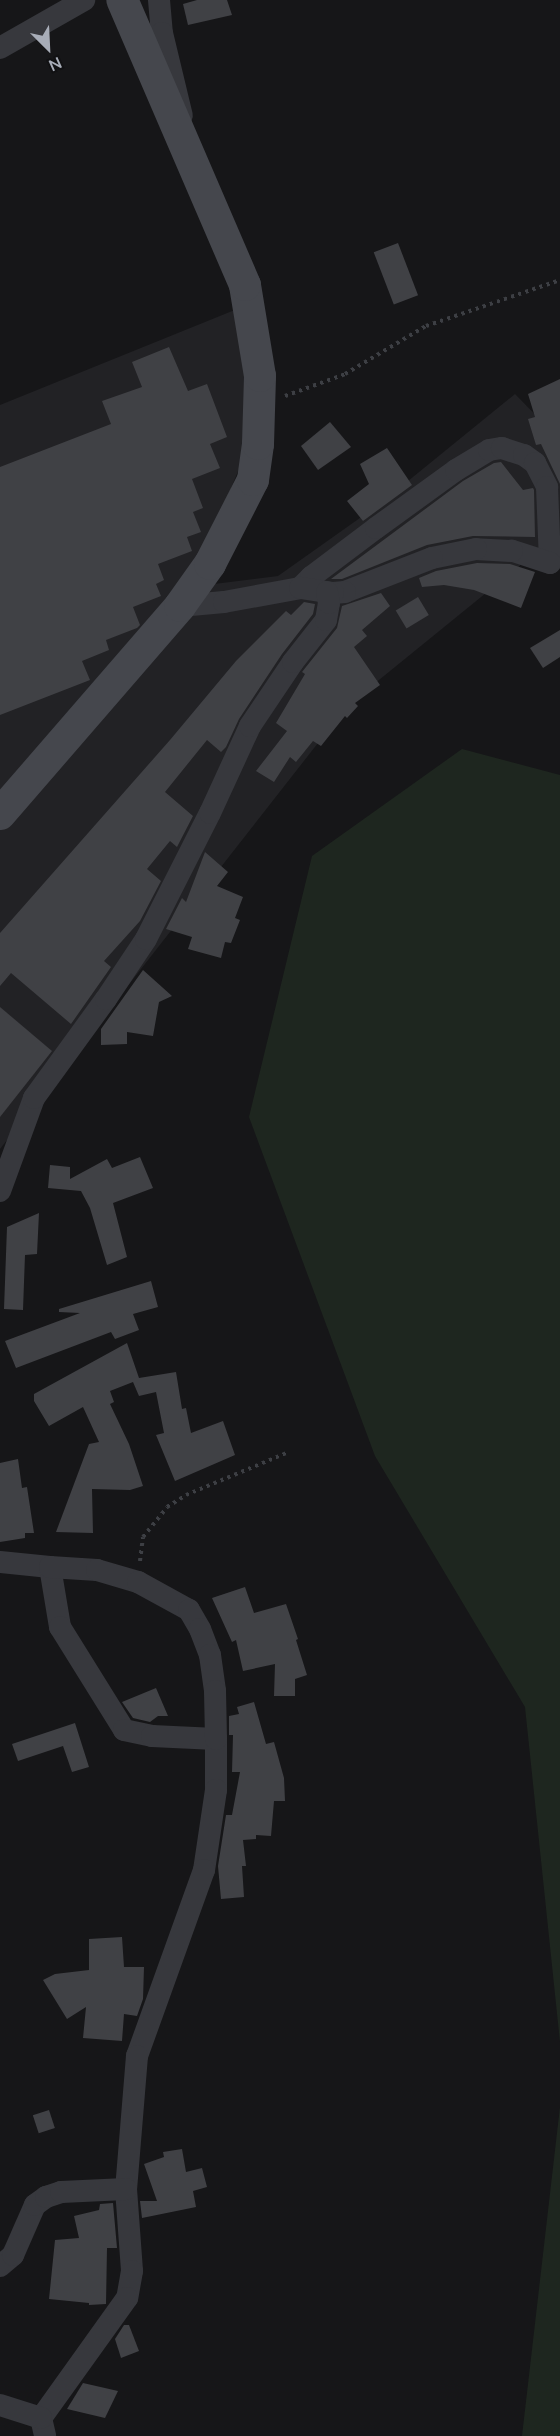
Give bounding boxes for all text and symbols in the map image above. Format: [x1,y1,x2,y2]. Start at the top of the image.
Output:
north arrow [18,18,78,78]
text: N [46,53,65,76]

